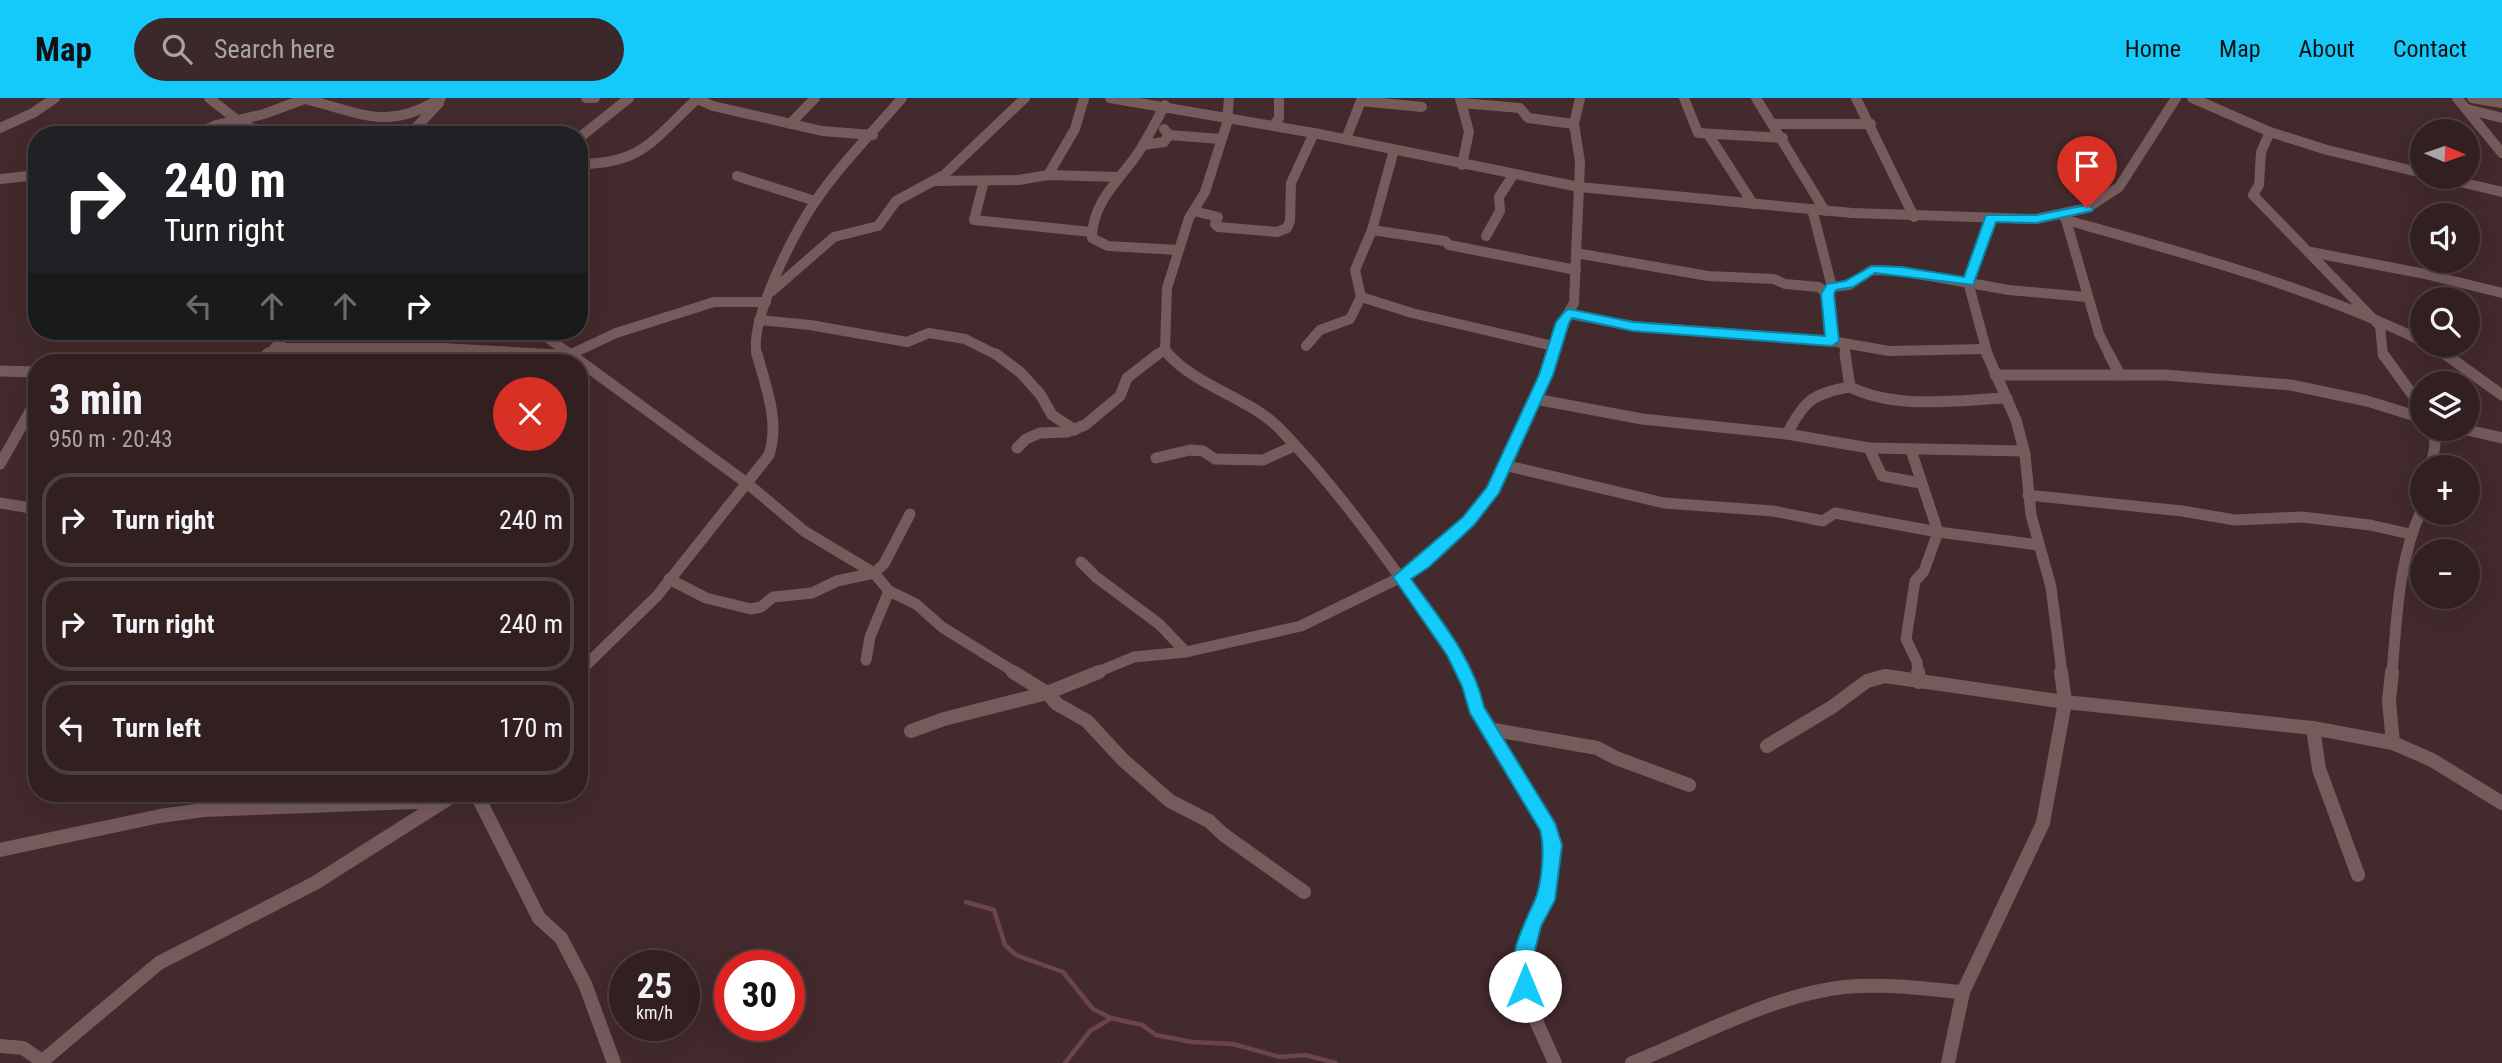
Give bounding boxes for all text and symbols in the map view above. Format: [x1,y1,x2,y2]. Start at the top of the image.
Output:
search box [134,18,624,81]
text: Map [35,30,92,69]
icon: search [158,30,196,68]
text: Search here [214,34,335,64]
text: Home [2125,35,2181,63]
text: Map [2219,35,2261,63]
text: About [2299,35,2355,63]
text: Contact [2393,35,2467,63]
north arrow [2410,119,2480,189]
map controls [2410,119,2480,609]
pin [2057,136,2117,208]
icon: arrive [2068,147,2106,185]
text: 240 m [164,152,286,209]
icon: right [49,154,140,245]
button: sound [2410,203,2480,273]
text: Turn right [164,211,285,249]
icon: left [180,287,218,325]
icon: ahead [253,287,291,325]
icon: ahead [326,287,364,325]
icon: right [399,287,437,325]
button: search [2410,287,2480,357]
button: layers [2410,371,2480,441]
text: 3 min [49,375,143,424]
button: close [493,377,567,451]
text: 950 m · 20:43 [49,426,173,453]
button: + [2410,455,2480,525]
icon: right [53,501,91,539]
text: Turn right [112,505,214,535]
text: 240 m [499,505,563,535]
button: − [2410,539,2480,609]
icon: right [53,605,91,643]
text: Turn right [112,609,214,639]
text: 240 m [499,609,563,639]
icon: left [53,709,91,747]
text: Turn left [112,713,201,743]
text: 170 m [499,713,563,743]
position arrow [1488,949,1562,1023]
speed limit sign: 30 [714,950,805,1041]
text: 25 [637,966,672,1007]
text: km/h [636,1002,673,1023]

